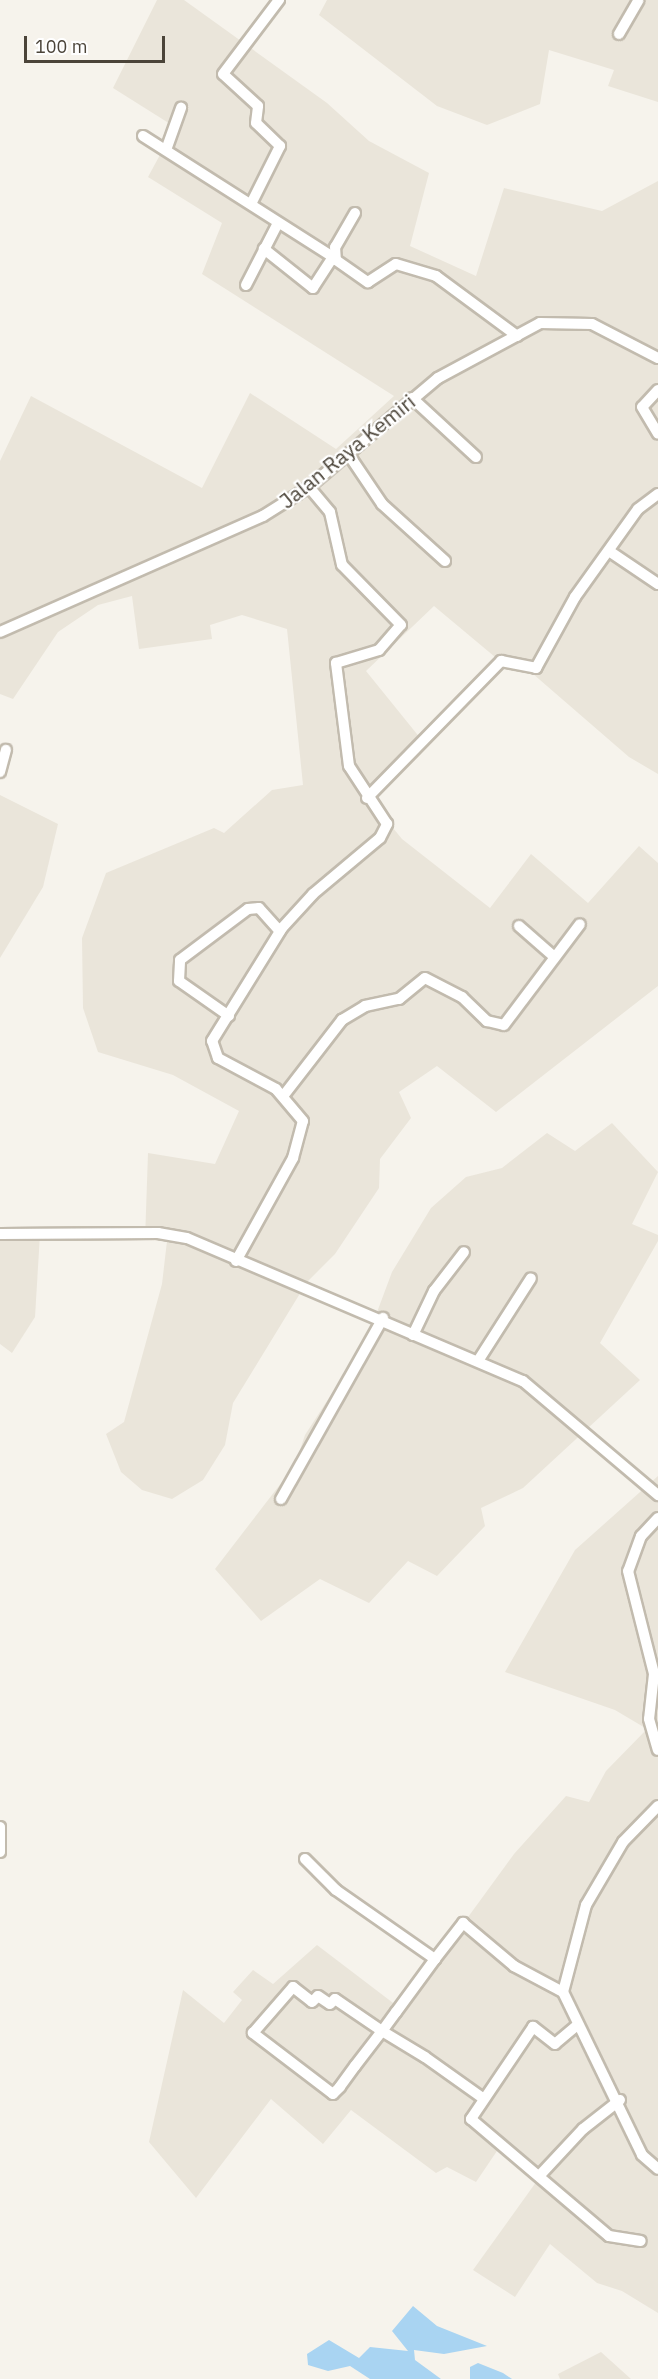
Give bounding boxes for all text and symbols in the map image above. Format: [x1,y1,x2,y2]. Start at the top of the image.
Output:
scale bar [27,24,168,62]
text: 100 m [35,35,87,58]
street label: Jalan Raya Kemiri [274,389,420,513]

